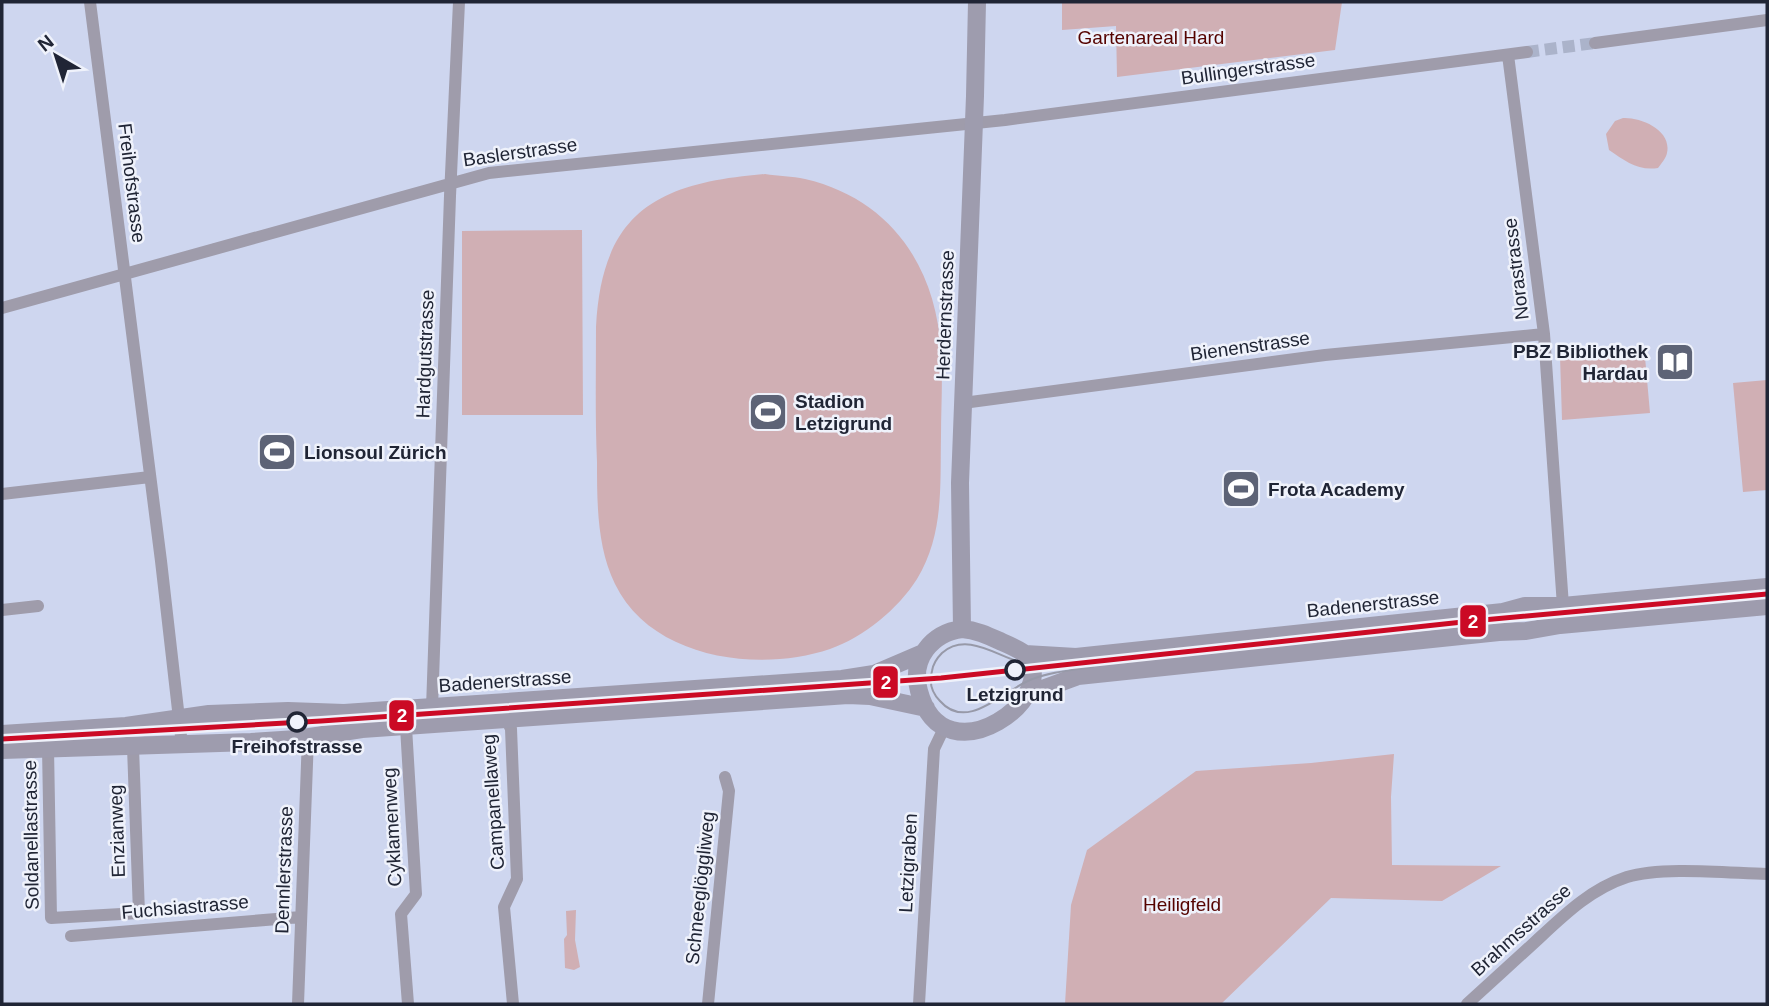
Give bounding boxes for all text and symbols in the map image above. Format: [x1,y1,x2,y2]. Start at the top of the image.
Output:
north arrow [21,21,91,91]
park label: Gartenareal Hard [1078,27,1224,48]
text: N [34,31,58,56]
street label: Bullingerstrasse [1180,49,1316,89]
street label: Freihofstrasse [114,122,150,244]
street label: Baslerstrasse [462,134,578,170]
street label: Norastrasse [1499,217,1533,321]
street label: Herdernstrasse [932,250,958,380]
street label: Hardgutstrasse [412,289,438,419]
street label: Bienenstrasse [1189,327,1311,365]
place label: PBZ Bibliothek Hardau [1513,341,1648,384]
library icon: PBZ Bibliothek Hardau [1654,341,1696,383]
sports icon: Stadion Letzigrund [747,391,789,433]
place label: Stadion Letzigrund [795,391,892,434]
sports icon: Lionsoul Zürich [256,431,298,473]
place label: Lionsoul Zürich [304,442,447,463]
sports icon: Frota Academy [1220,468,1262,510]
place label: Frota Academy [1268,479,1405,500]
street label: Badenerstrasse [1306,587,1440,621]
line badge: 2 [1459,604,1487,638]
text: 2 [1468,611,1478,632]
marker: Letzigrund [1005,660,1025,680]
line badge: 2 [872,665,899,699]
street label: Badenerstrasse [438,666,572,696]
text: 2 [881,672,891,693]
place label: Letzigrund [966,684,1064,705]
line badge: 2 [388,699,415,732]
text: 2 [397,705,407,726]
marker: Freihofstrasse [287,712,307,732]
street label: Campanellaweg [478,733,508,871]
place label: Freihofstrasse [232,736,362,757]
street label: Soldanellastrasse [19,760,43,910]
street label: Cyklamenweg [378,767,406,887]
street label: Enzianweg [105,784,129,878]
street label: Dennlerstrasse [271,806,297,934]
street label: Schneeglöggliweg [681,810,719,966]
street label: Letzigraben [895,813,921,913]
street label: Brahmsstrasse [1467,880,1575,980]
street label: Fuchsiastrasse [120,891,250,923]
park label: Heiligfeld [1143,894,1221,915]

